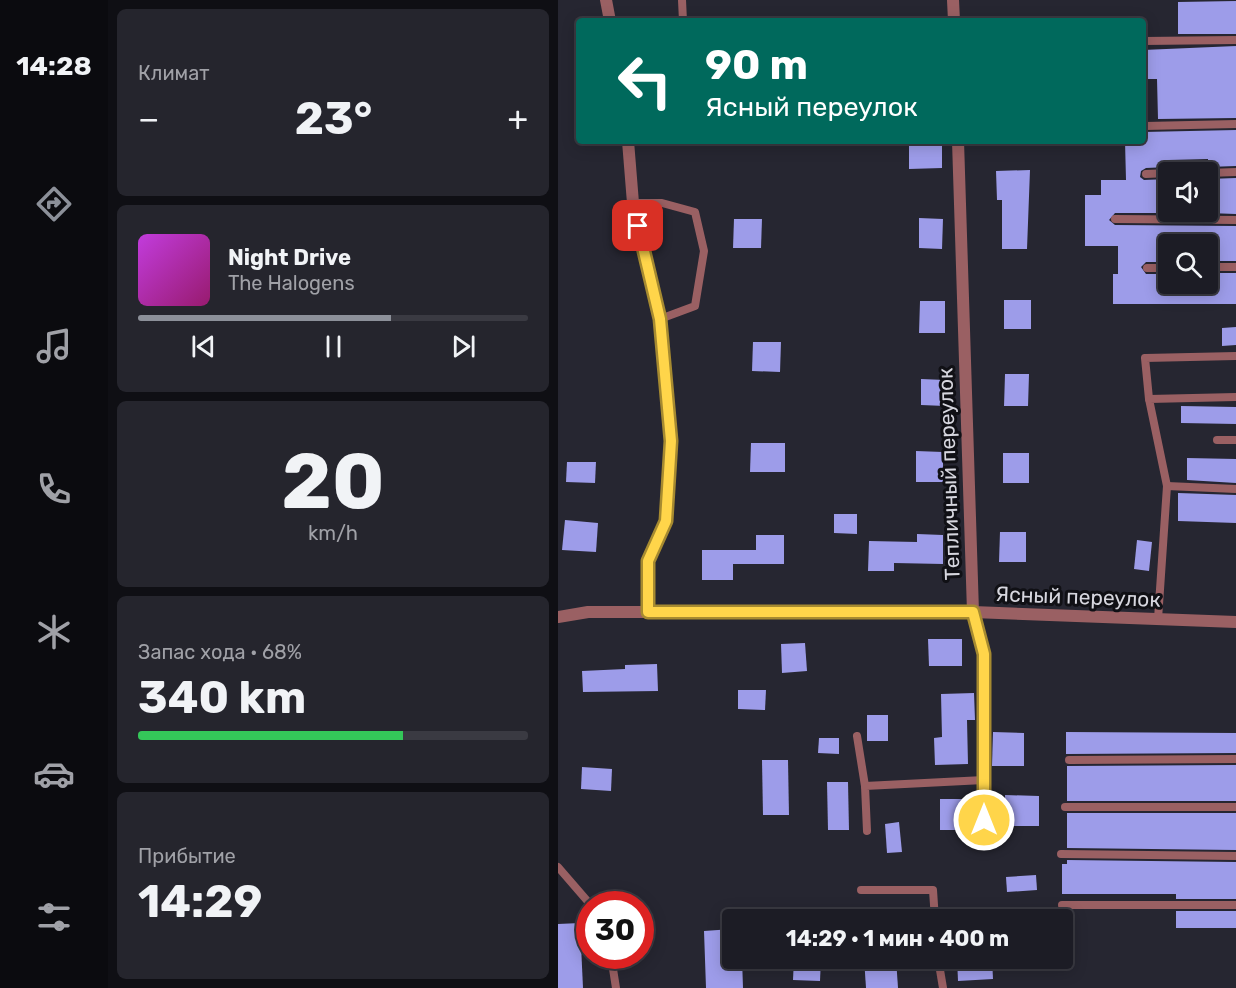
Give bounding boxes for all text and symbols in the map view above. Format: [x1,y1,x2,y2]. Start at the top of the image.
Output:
text: 90 m [705,40,808,90]
icon: left [606,42,684,120]
text: 14:28 [16,50,92,82]
text: Климат [138,61,210,85]
text: Ясный переулок [705,91,918,123]
text: 23° [295,92,372,145]
text: − [138,99,159,138]
text: + [507,99,528,138]
map controls [1158,162,1218,294]
button: sound [1158,162,1218,222]
icon: directions [33,183,75,225]
pin [612,200,663,251]
icon: arrive [621,209,654,242]
button: search [1158,234,1218,294]
text: Night Drive [228,244,351,271]
text: The Halogens [228,271,355,295]
icon: music [33,325,75,367]
icon: previous [187,330,220,363]
icon: pause [317,330,350,363]
icon: next [447,330,480,363]
street label: Тепличный переулок [932,367,965,581]
text: 20 [281,435,385,528]
icon: phone [33,468,75,510]
text: km/h [308,521,358,545]
street label: Ясный переулок [995,581,1161,612]
icon: climate [33,611,75,653]
text: Запас хода · 68% [138,640,302,664]
text: 340 km [138,671,306,724]
icon: car [33,753,75,795]
position arrow [952,788,1016,852]
text: Прибытие [138,844,236,868]
text: 14:29 [138,875,262,928]
speed limit sign: 30 [576,891,654,969]
icon: filters [33,896,75,938]
text: 14:29 · 1 мин · 400 m [786,925,1009,952]

